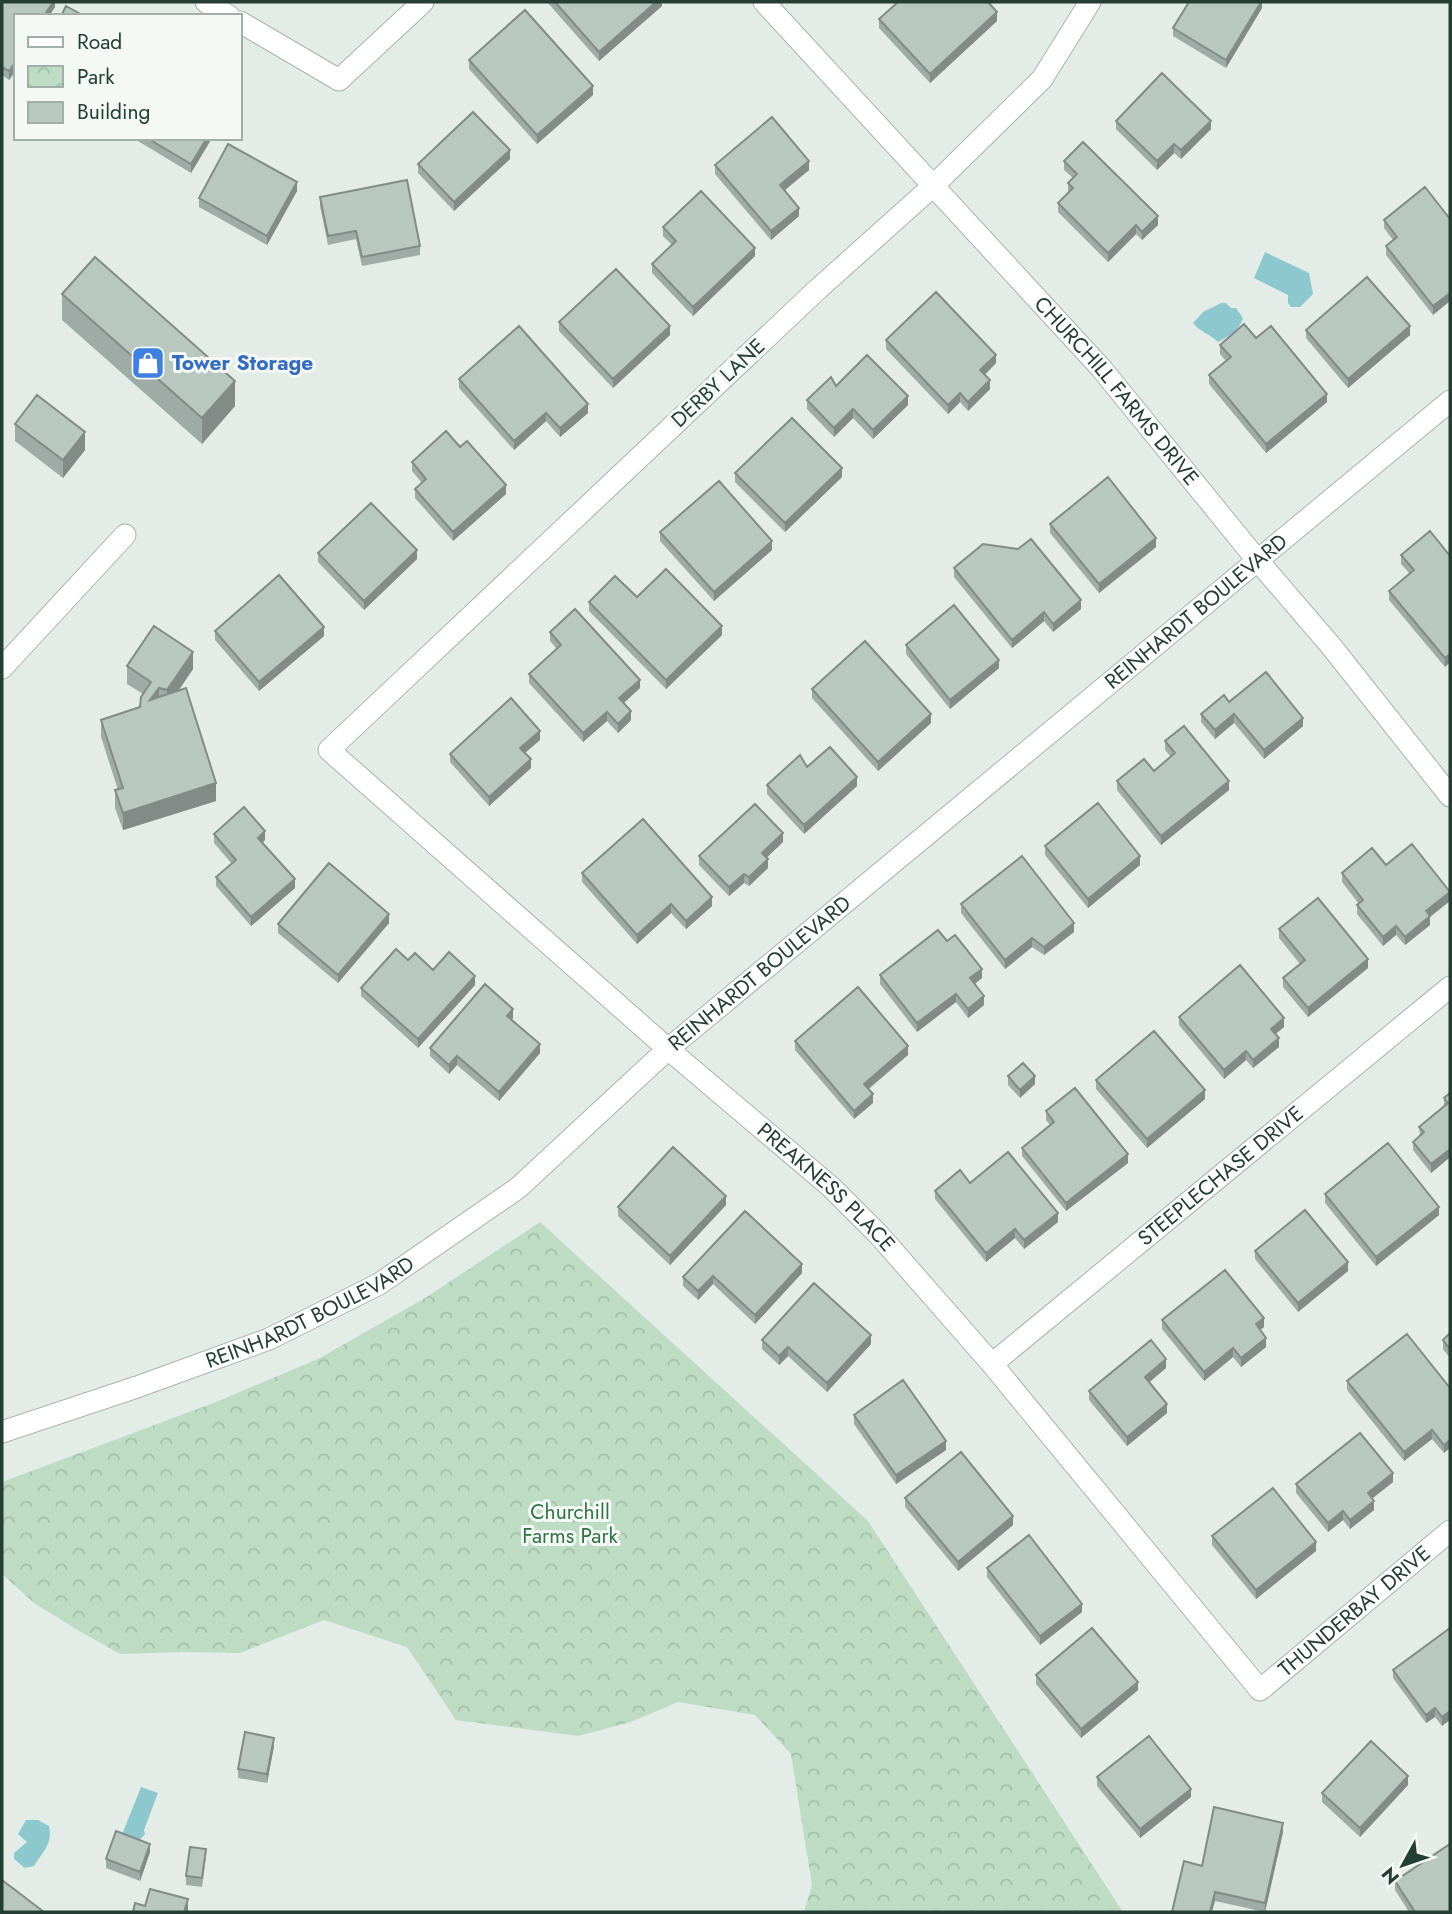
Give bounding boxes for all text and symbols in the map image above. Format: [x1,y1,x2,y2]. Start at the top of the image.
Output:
legend [14,14,242,140]
text: Road [77,27,122,57]
text: Park [77,62,115,92]
text: Building [77,97,150,127]
street label: CHURCHILL FARMS DRIVE [1027,290,1206,492]
street label: DERBY LANE [664,332,772,434]
shop icon: Tower Storage [129,344,167,382]
place label: Tower Storage [172,348,313,378]
street label: REINHARDT BOULEVARD [1098,527,1294,696]
street label: REINHARDT BOULEVARD [662,888,857,1058]
street label: STEEPLECHASE DRIVE [1131,1099,1310,1253]
street label: PREAKNESS PLACE [750,1116,902,1258]
street label: REINHARDT BOULEVARD [201,1249,420,1376]
park label: Churchill Farms Park [522,1497,619,1551]
street label: THUNDERBAY DRIVE [1272,1538,1437,1684]
north arrow [1368,1830,1438,1900]
text: N [1375,1861,1406,1890]

